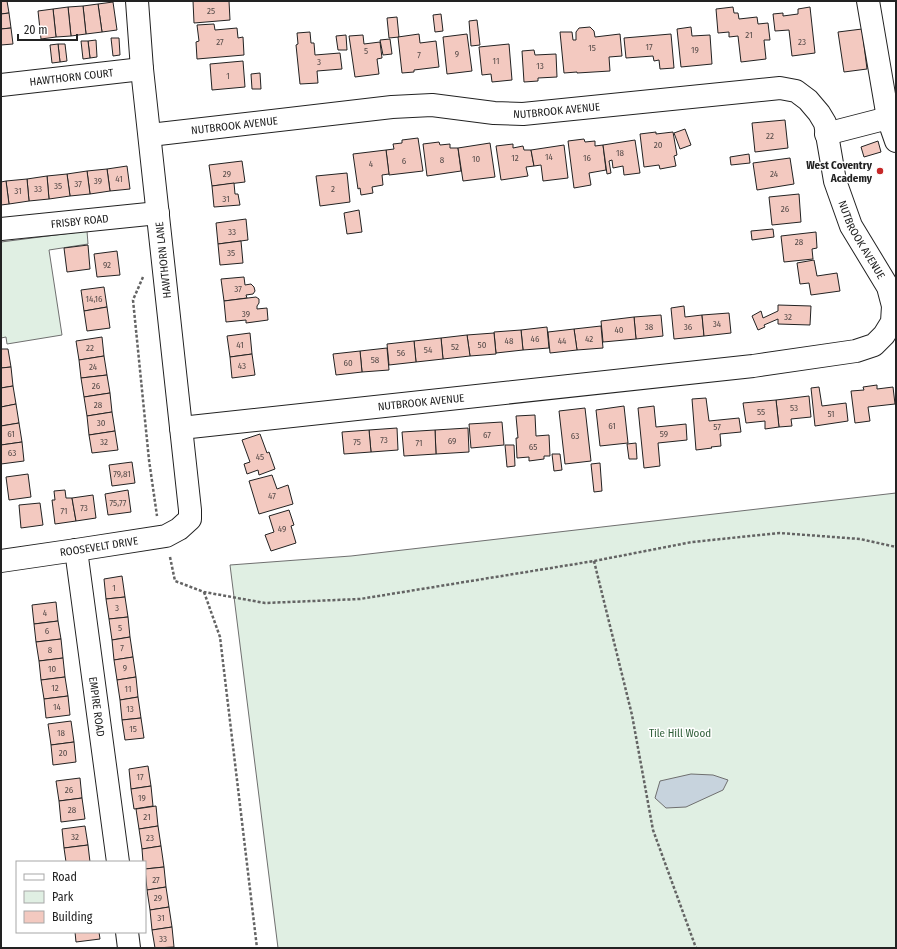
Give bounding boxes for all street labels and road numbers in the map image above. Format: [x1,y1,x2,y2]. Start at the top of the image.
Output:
street label: HAWTHORN COURT [29,66,115,89]
street label: NUTBROOK AVENUE [513,100,601,121]
street label: NUTBROOK AVENUE [190,114,279,137]
street label: NUTBROOK AVENUE [835,199,888,281]
street label: FRISBY ROAD [50,212,109,231]
street label: HAWTHORN LANE [153,221,174,299]
street label: NUTBROOK AVENUE [377,391,465,414]
street label: ROOSEVELT DRIVE [59,534,139,559]
street label: EMPIRE ROAD [86,676,107,737]

